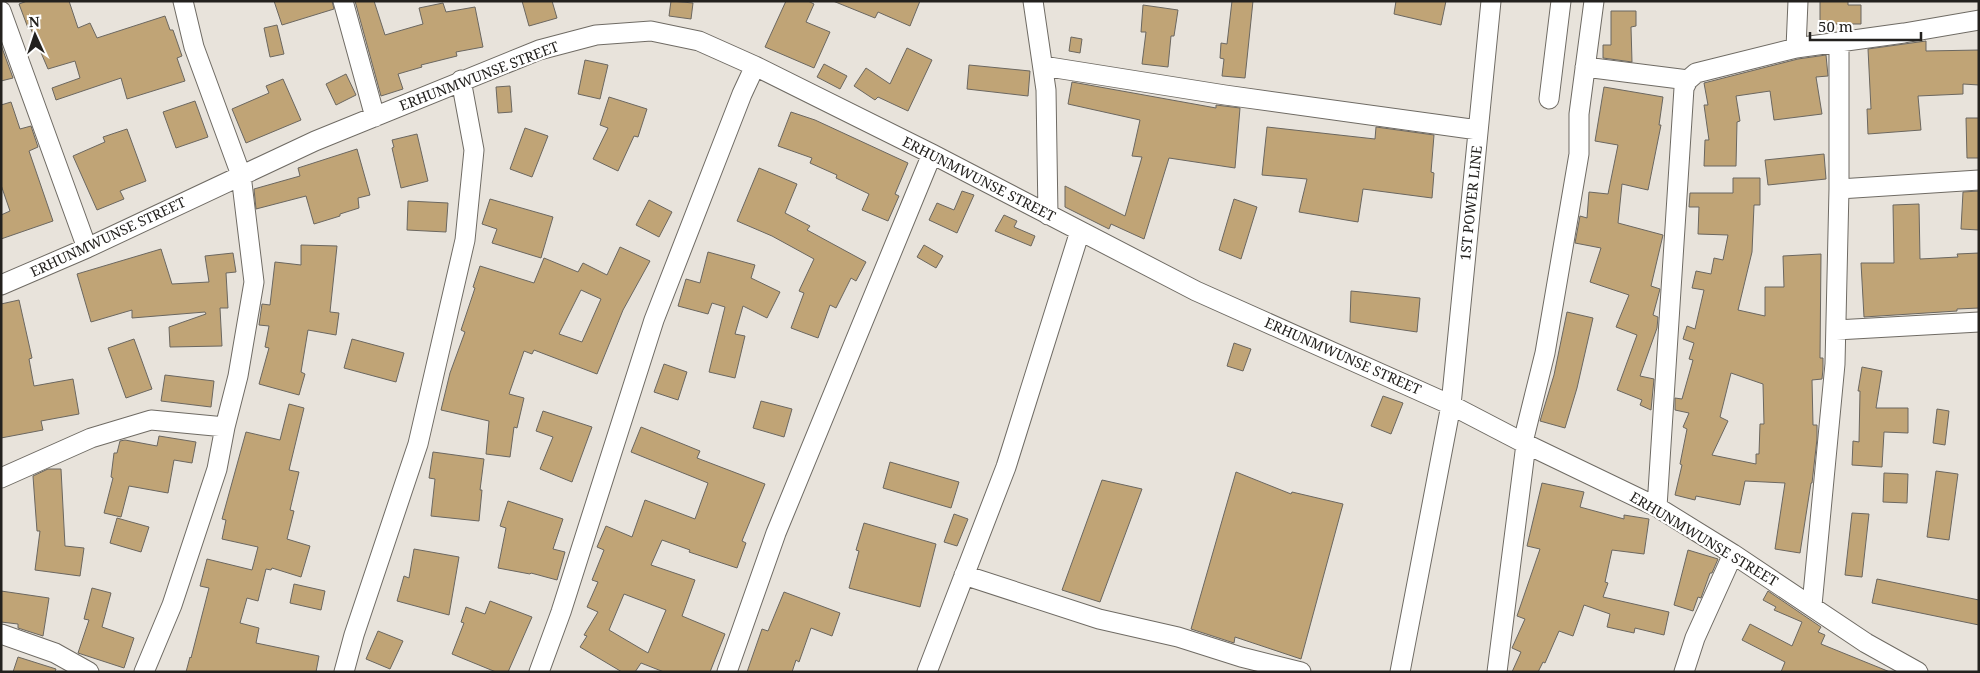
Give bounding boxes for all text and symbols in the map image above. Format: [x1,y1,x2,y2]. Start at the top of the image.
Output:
north arrow [10,10,60,60]
scale bar [1810,10,1921,42]
text: N [28,12,40,31]
text: 50 m [1818,16,1853,36]
street label: ERHUNMWUNSE STREET [396,36,562,115]
street label: ERHUNMWUNSE STREET [899,132,1059,226]
street label: 1ST POWER LINE [1455,144,1486,261]
street label: ERHUNMWUNSE STREET [27,192,189,281]
street label: ERHUNMWUNSE STREET [1262,312,1425,399]
street label: ERHUNMWUNSE STREET [1627,487,1782,591]

